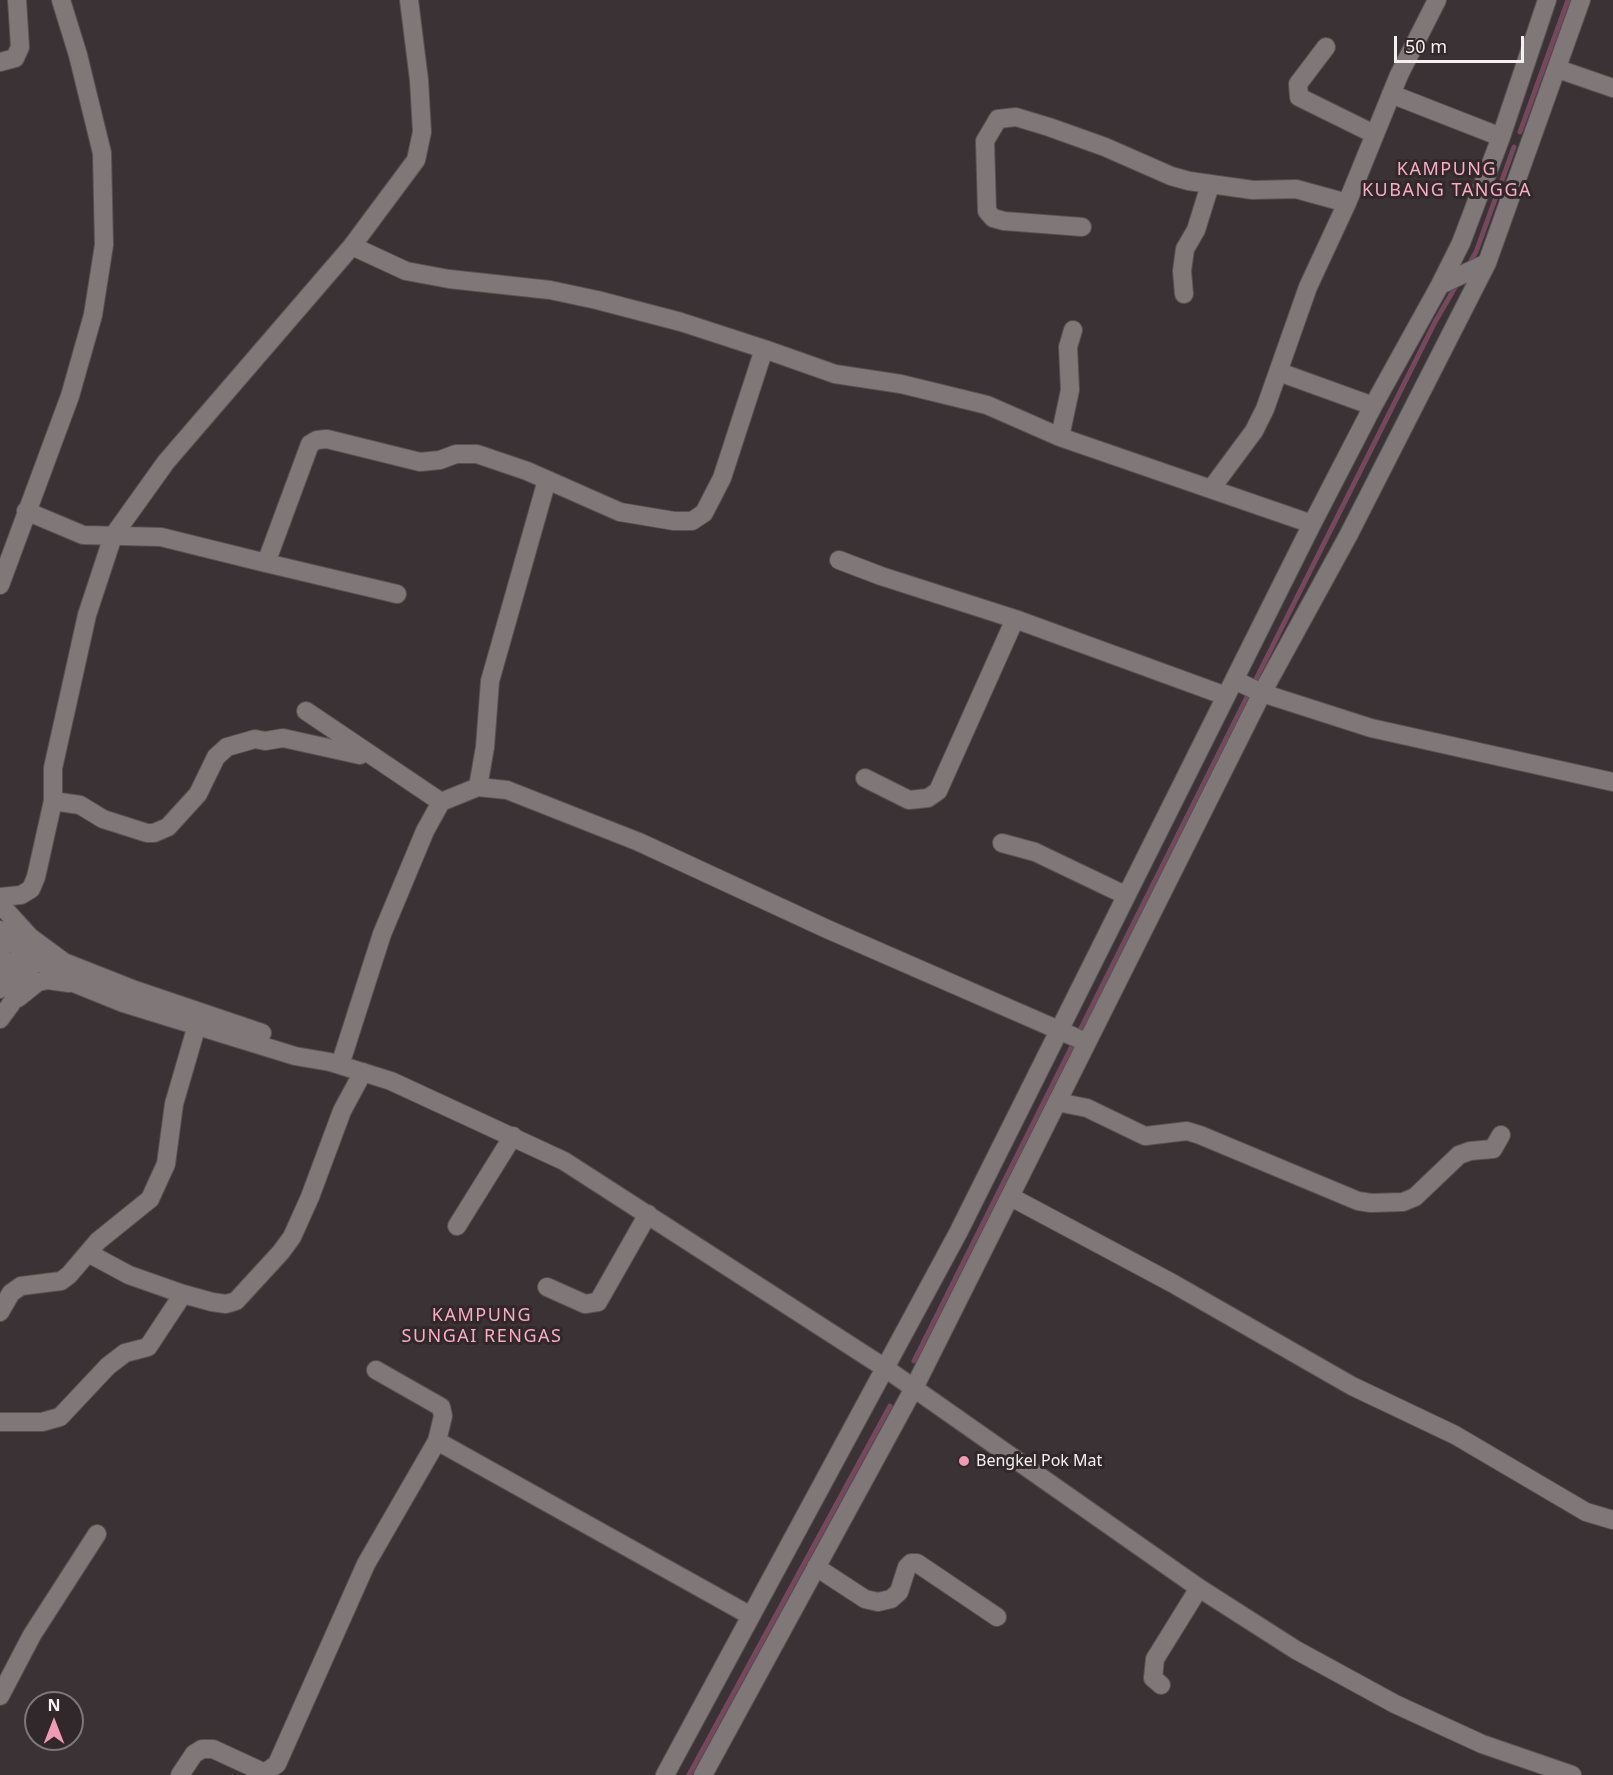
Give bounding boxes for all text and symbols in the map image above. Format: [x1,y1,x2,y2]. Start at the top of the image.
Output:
scale bar [1397,24,1528,62]
text: 50 m [1405,34,1447,58]
district label: KAMPUNG KUBANG TANGGA [1362,159,1532,201]
district label: KAMPUNG SUNGAI RENGAS [402,1305,562,1348]
place label: Bengkel Pok Mat [976,1451,1102,1471]
marker: Bengkel Pok Mat [957,1454,971,1468]
north arrow [24,1691,84,1751]
text: N [47,1694,61,1716]

